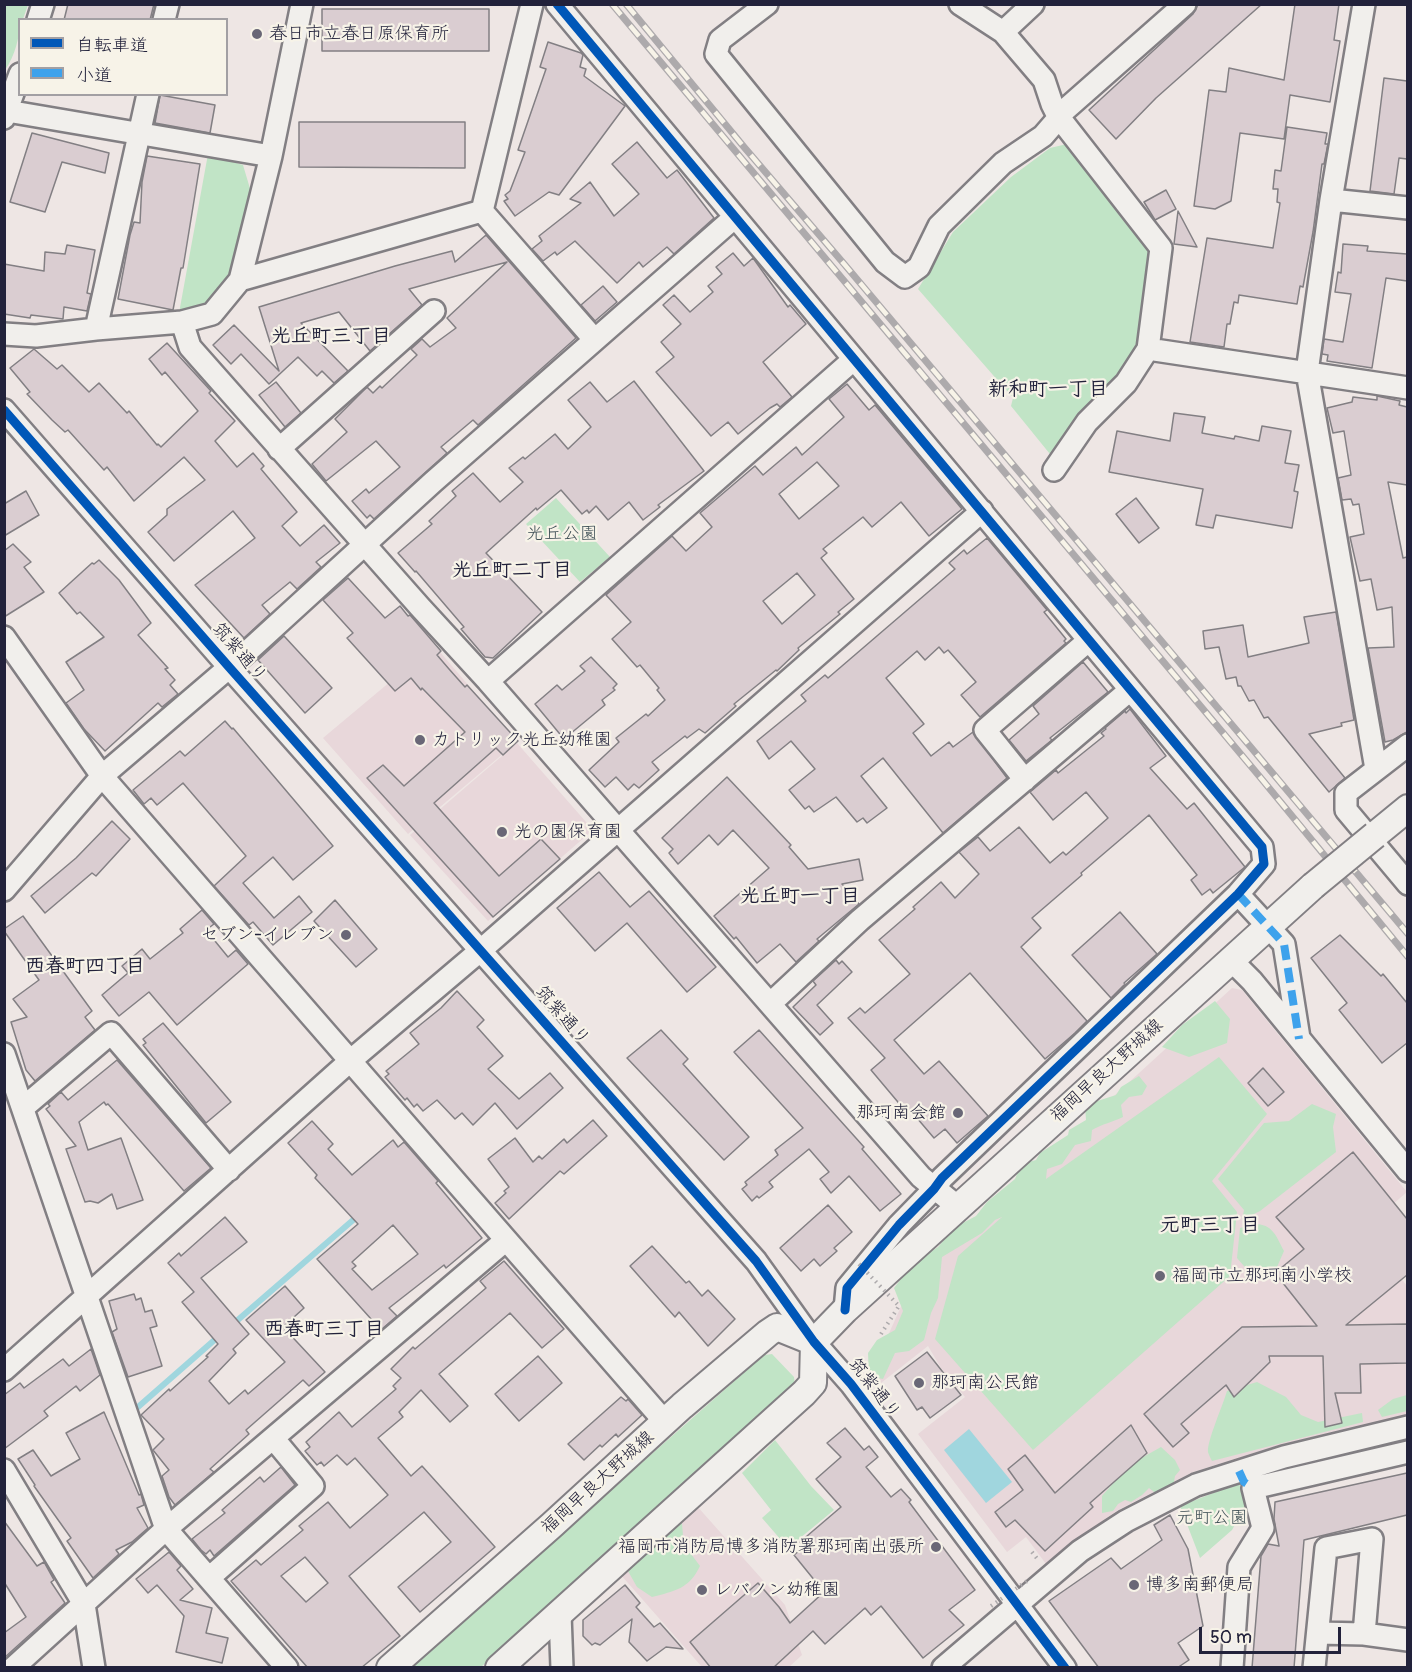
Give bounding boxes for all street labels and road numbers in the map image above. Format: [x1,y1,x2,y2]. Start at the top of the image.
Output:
street label: 筑紫通り [207,619,271,687]
street label: 筑紫通り [530,982,594,1050]
street label: 福岡早良大野城線 [1046,1015,1168,1127]
street label: 筑紫通り [843,1354,905,1424]
street label: 福岡早良大野城線 [537,1427,659,1539]

